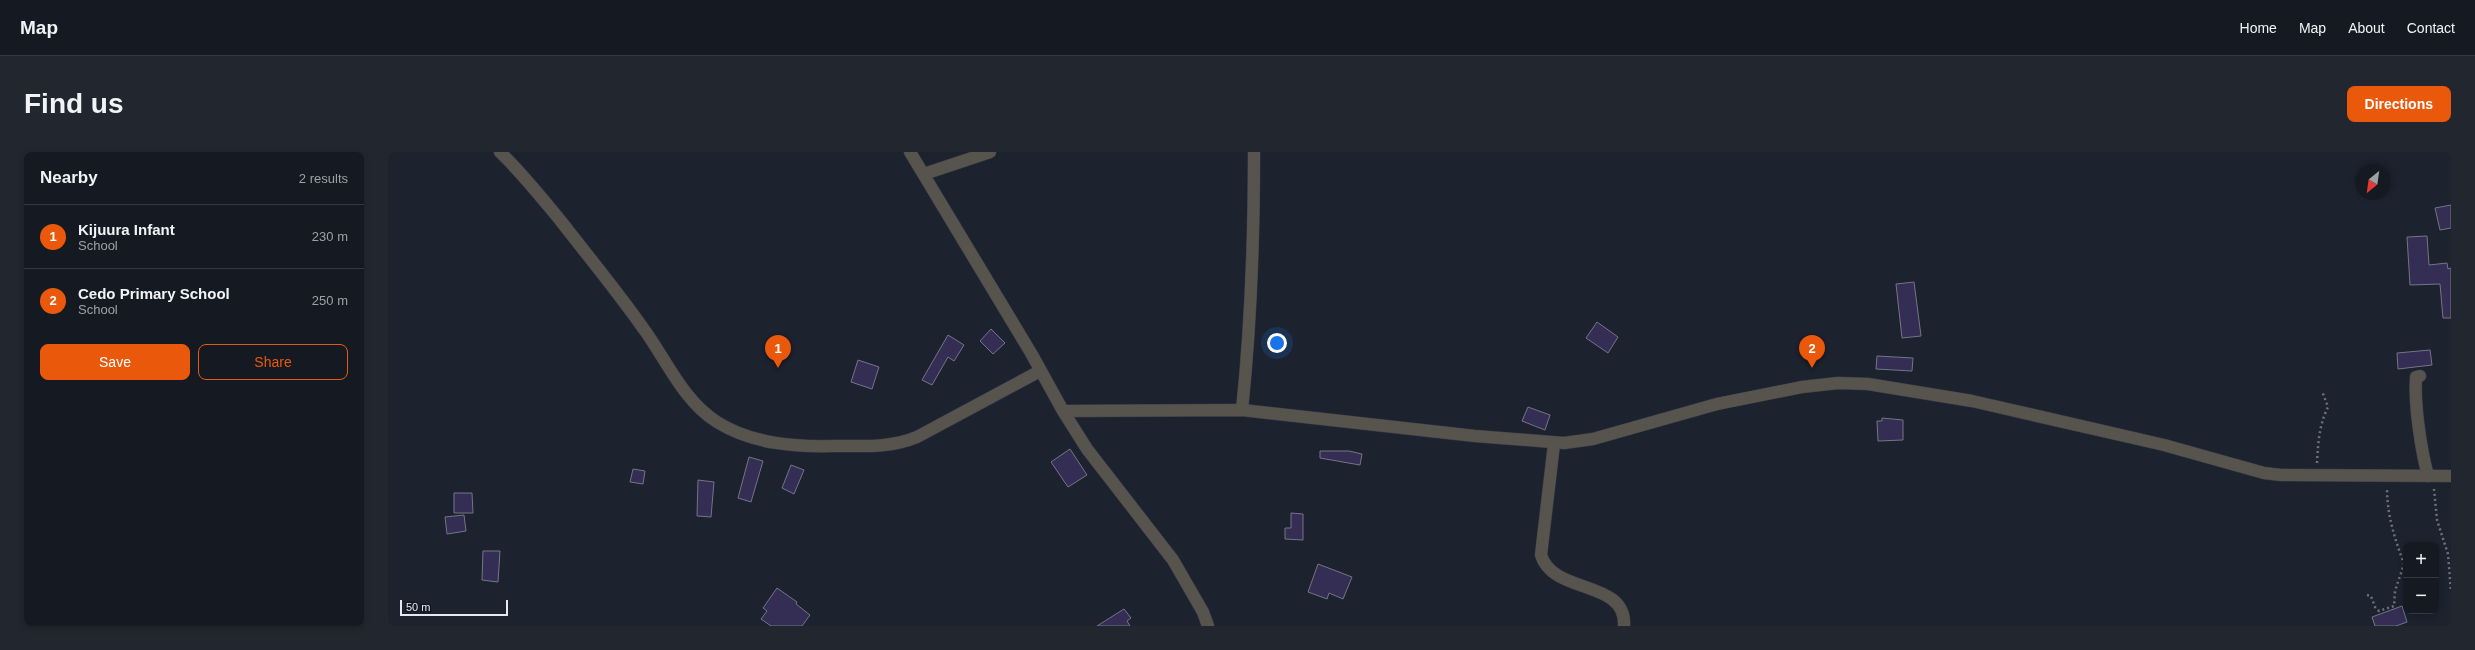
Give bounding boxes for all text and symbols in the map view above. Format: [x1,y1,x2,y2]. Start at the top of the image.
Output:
text: Map [20,17,58,38]
text: Home [2240,20,2277,36]
text: Map [2299,20,2326,36]
text: About [2348,20,2385,36]
text: Contact [2407,20,2455,36]
button: Directions [2347,86,2451,122]
text: Find us [24,88,124,119]
north arrow [2355,164,2391,200]
text: Nearby [40,168,98,187]
text: 2 results [299,171,348,186]
text: Kijuura Infant [78,221,175,238]
text: 1 [49,229,57,244]
text: 230 m [312,229,348,244]
text: School [78,238,118,253]
text: Cedo Primary School [78,285,230,302]
text: 2 [49,293,57,308]
text: 250 m [312,293,348,308]
text: School [78,302,118,317]
your location [1267,333,1287,353]
pin: 1 [765,335,791,368]
pin: 2 [1799,335,1825,368]
button: Save [40,344,190,380]
button: Share [198,344,348,380]
map controls [2403,542,2439,614]
button: + [2403,542,2439,578]
button: − [2403,578,2439,614]
scale bar [400,598,508,617]
text: 50 m [406,601,430,613]

